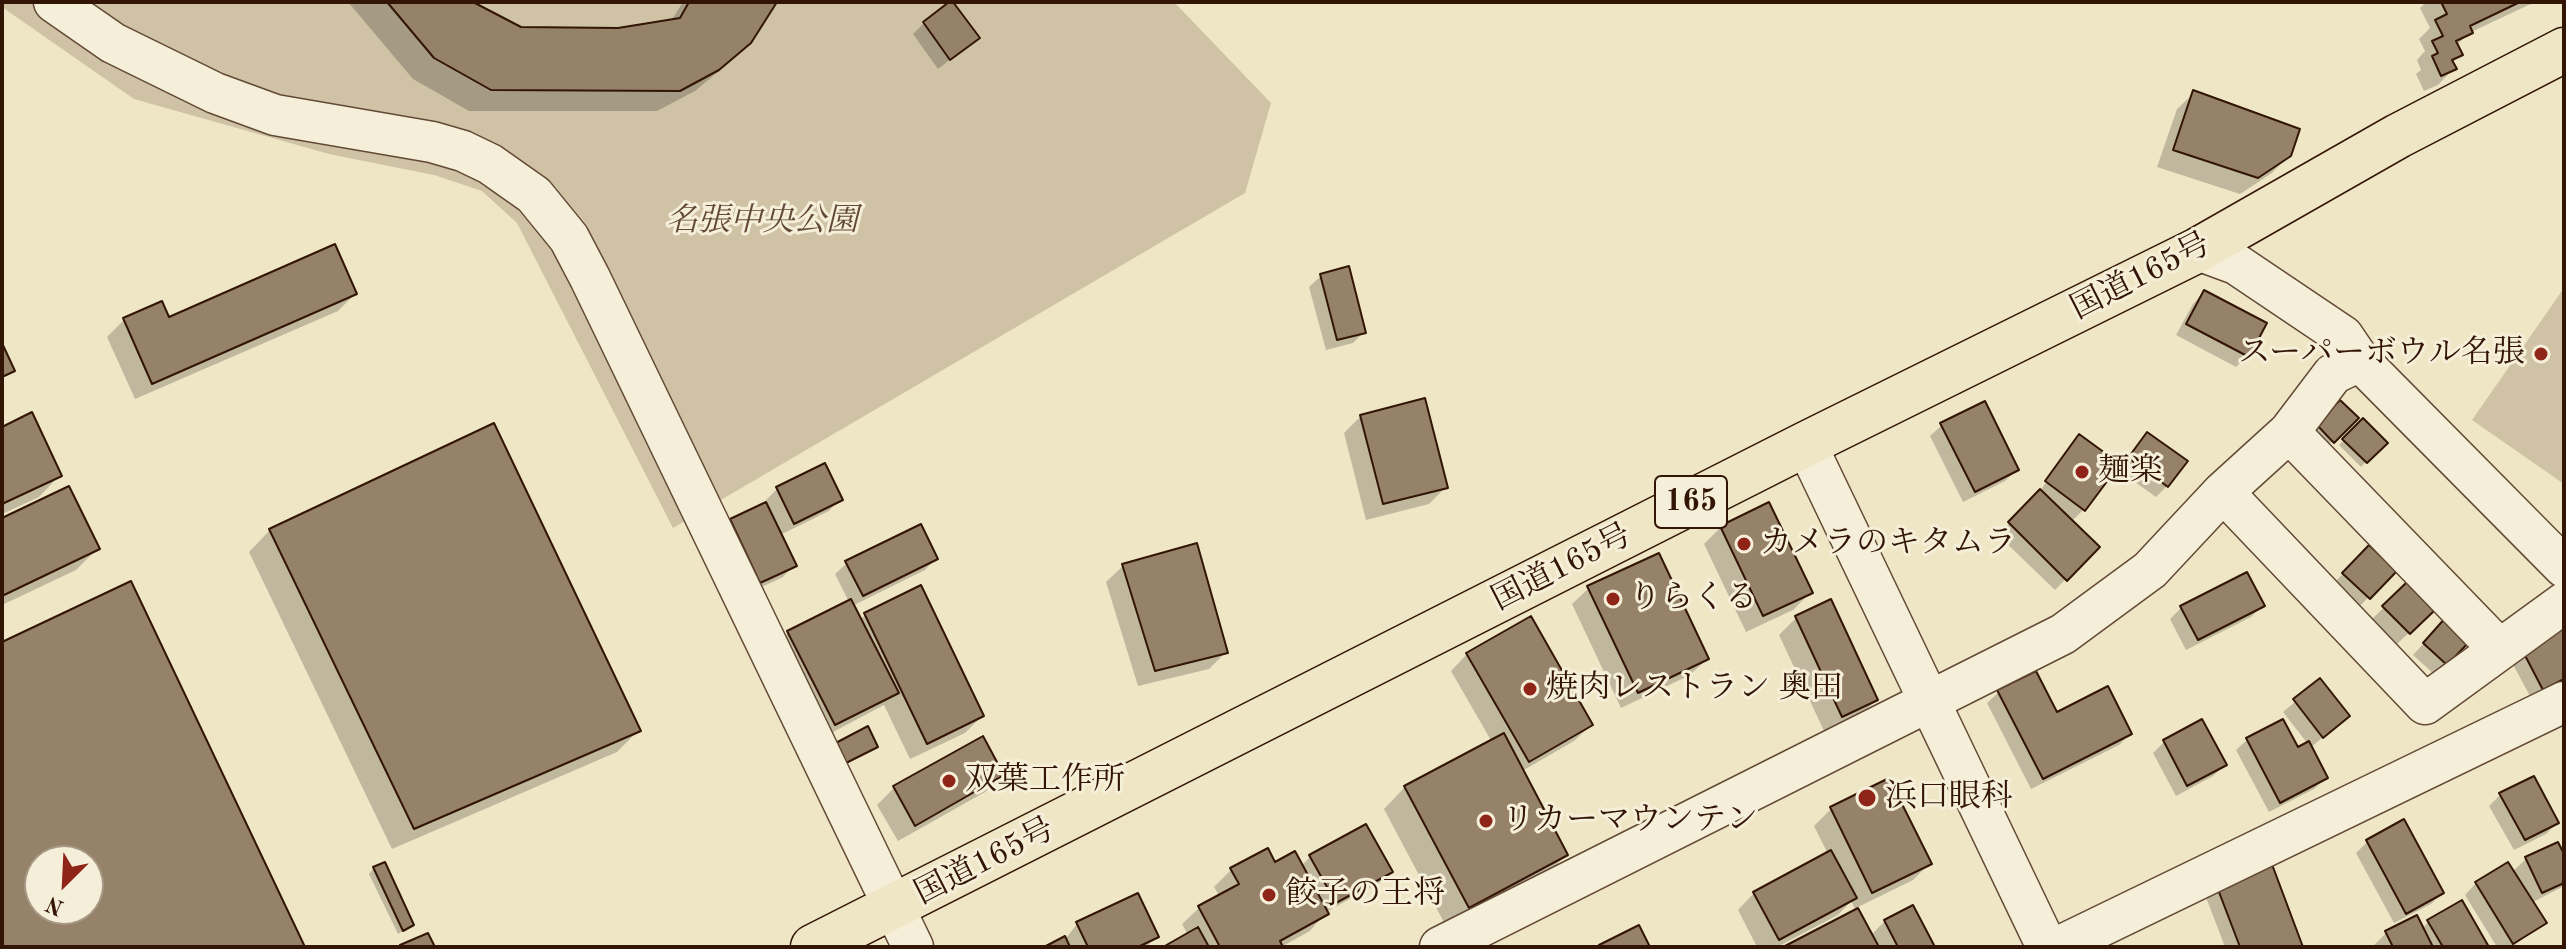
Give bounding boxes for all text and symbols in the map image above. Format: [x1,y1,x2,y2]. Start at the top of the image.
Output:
park label: 名張中央公園 [666,203,858,241]
street label: 国道165号 [2065,225,2217,329]
place label: スーパーボウル名張 [2239,335,2525,373]
marker: スーパーボウル名張 [2532,345,2550,363]
place label: 麺楽 [2098,453,2162,491]
marker: 麺楽 [2073,463,2091,481]
road number: 165 [1655,476,1727,528]
street label: 国道165号 [1486,516,1638,620]
place label: カメラのキタムラ [1760,525,2016,563]
marker: カメラのキタムラ [1735,535,1753,553]
place label: りらくる [1629,580,1757,618]
marker: りらくる [1604,590,1622,608]
place label: 焼肉レストラン 奥田 [1546,670,1843,708]
marker: 焼肉レストラン 奥田 [1521,680,1539,698]
place label: 双葉工作所 [965,762,1125,800]
marker: 双葉工作所 [940,772,958,790]
place label: 浜口眼科 [1885,779,2013,817]
marker: 浜口眼科 [1856,787,1878,809]
place label: リカーマウンテン [1502,802,1758,840]
street label: 国道165号 [909,810,1061,914]
marker: リカーマウンテン [1477,812,1495,830]
north arrow [24,845,104,925]
place label: 餃子の王将 [1285,876,1445,914]
marker: 餃子の王将 [1260,886,1278,904]
text: N [43,892,67,919]

